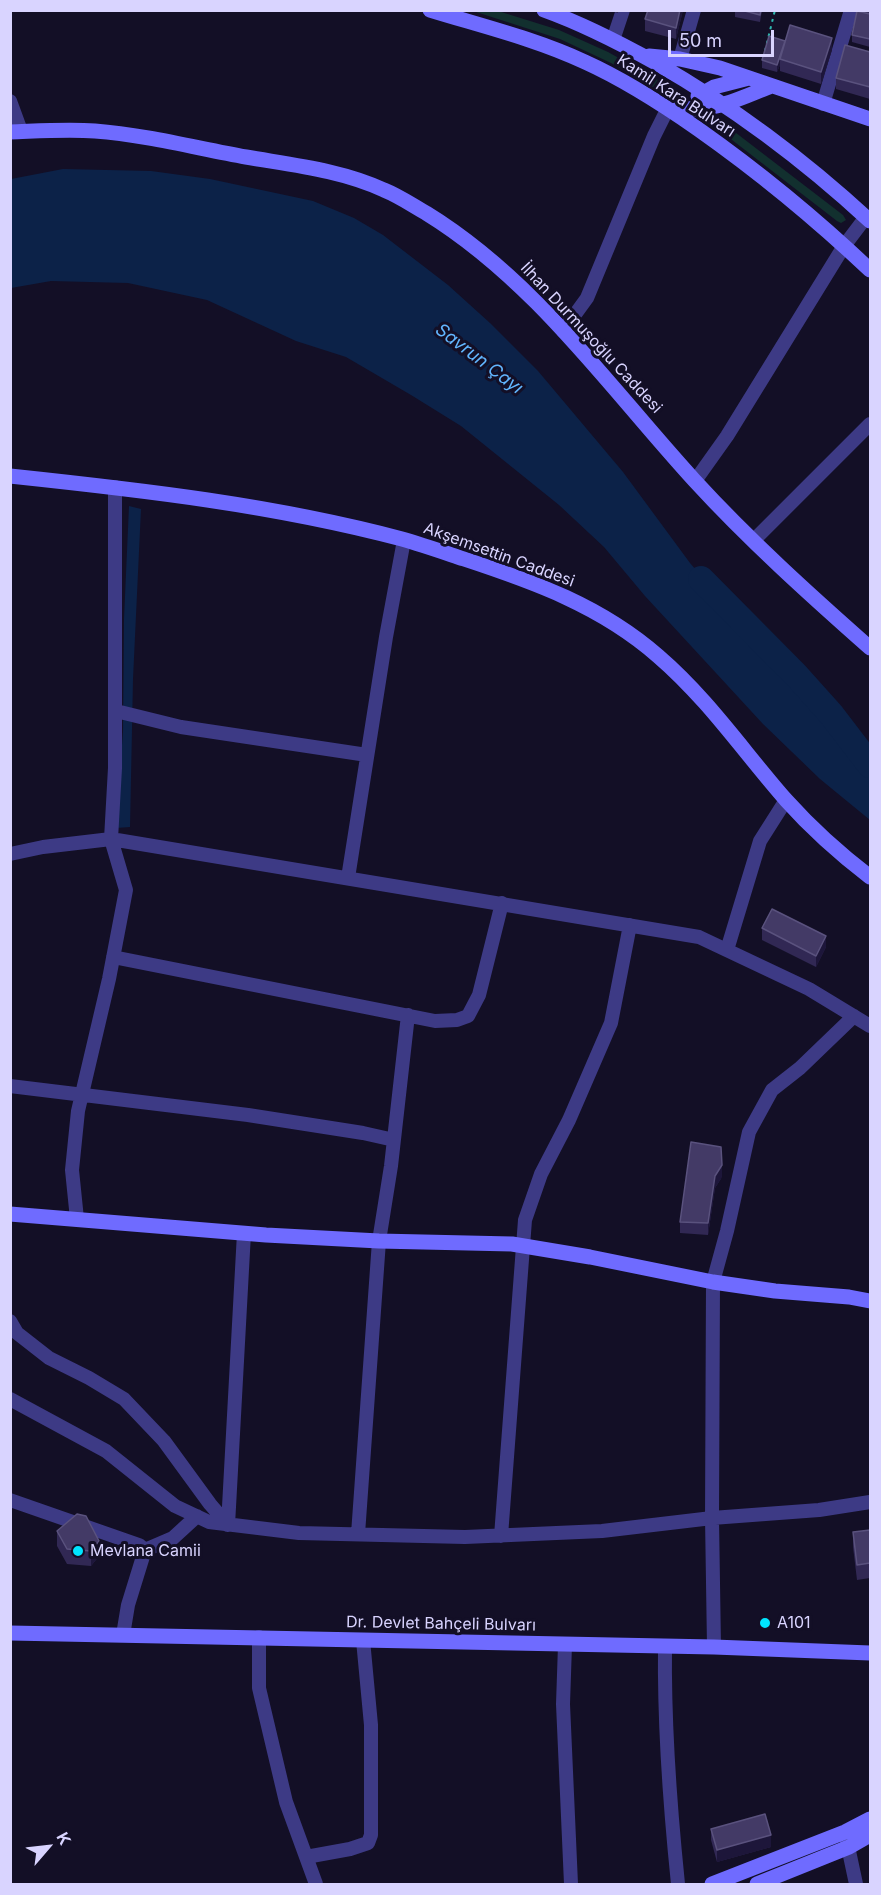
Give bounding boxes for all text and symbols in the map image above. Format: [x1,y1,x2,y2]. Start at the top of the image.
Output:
scale bar [671,18,778,56]
text: 50 m [679,30,722,51]
street label: Kamil Kara Bulvarı [613,51,739,141]
street label: İlhan Durmuşoğlu Caddesi [516,259,666,417]
water label: Savrun Çayı [431,319,527,399]
street label: Akşemsettin Caddesi [421,519,577,591]
place label: Mevlana Camii [90,1541,201,1561]
marker: Mevlana Camii [71,1544,85,1558]
street label: Dr. Devlet Bahçeli Bulvarı [346,1613,536,1635]
place label: A101 [777,1613,811,1633]
marker: A101 [758,1616,772,1630]
north arrow [18,1817,78,1877]
text: K [52,1829,75,1848]

